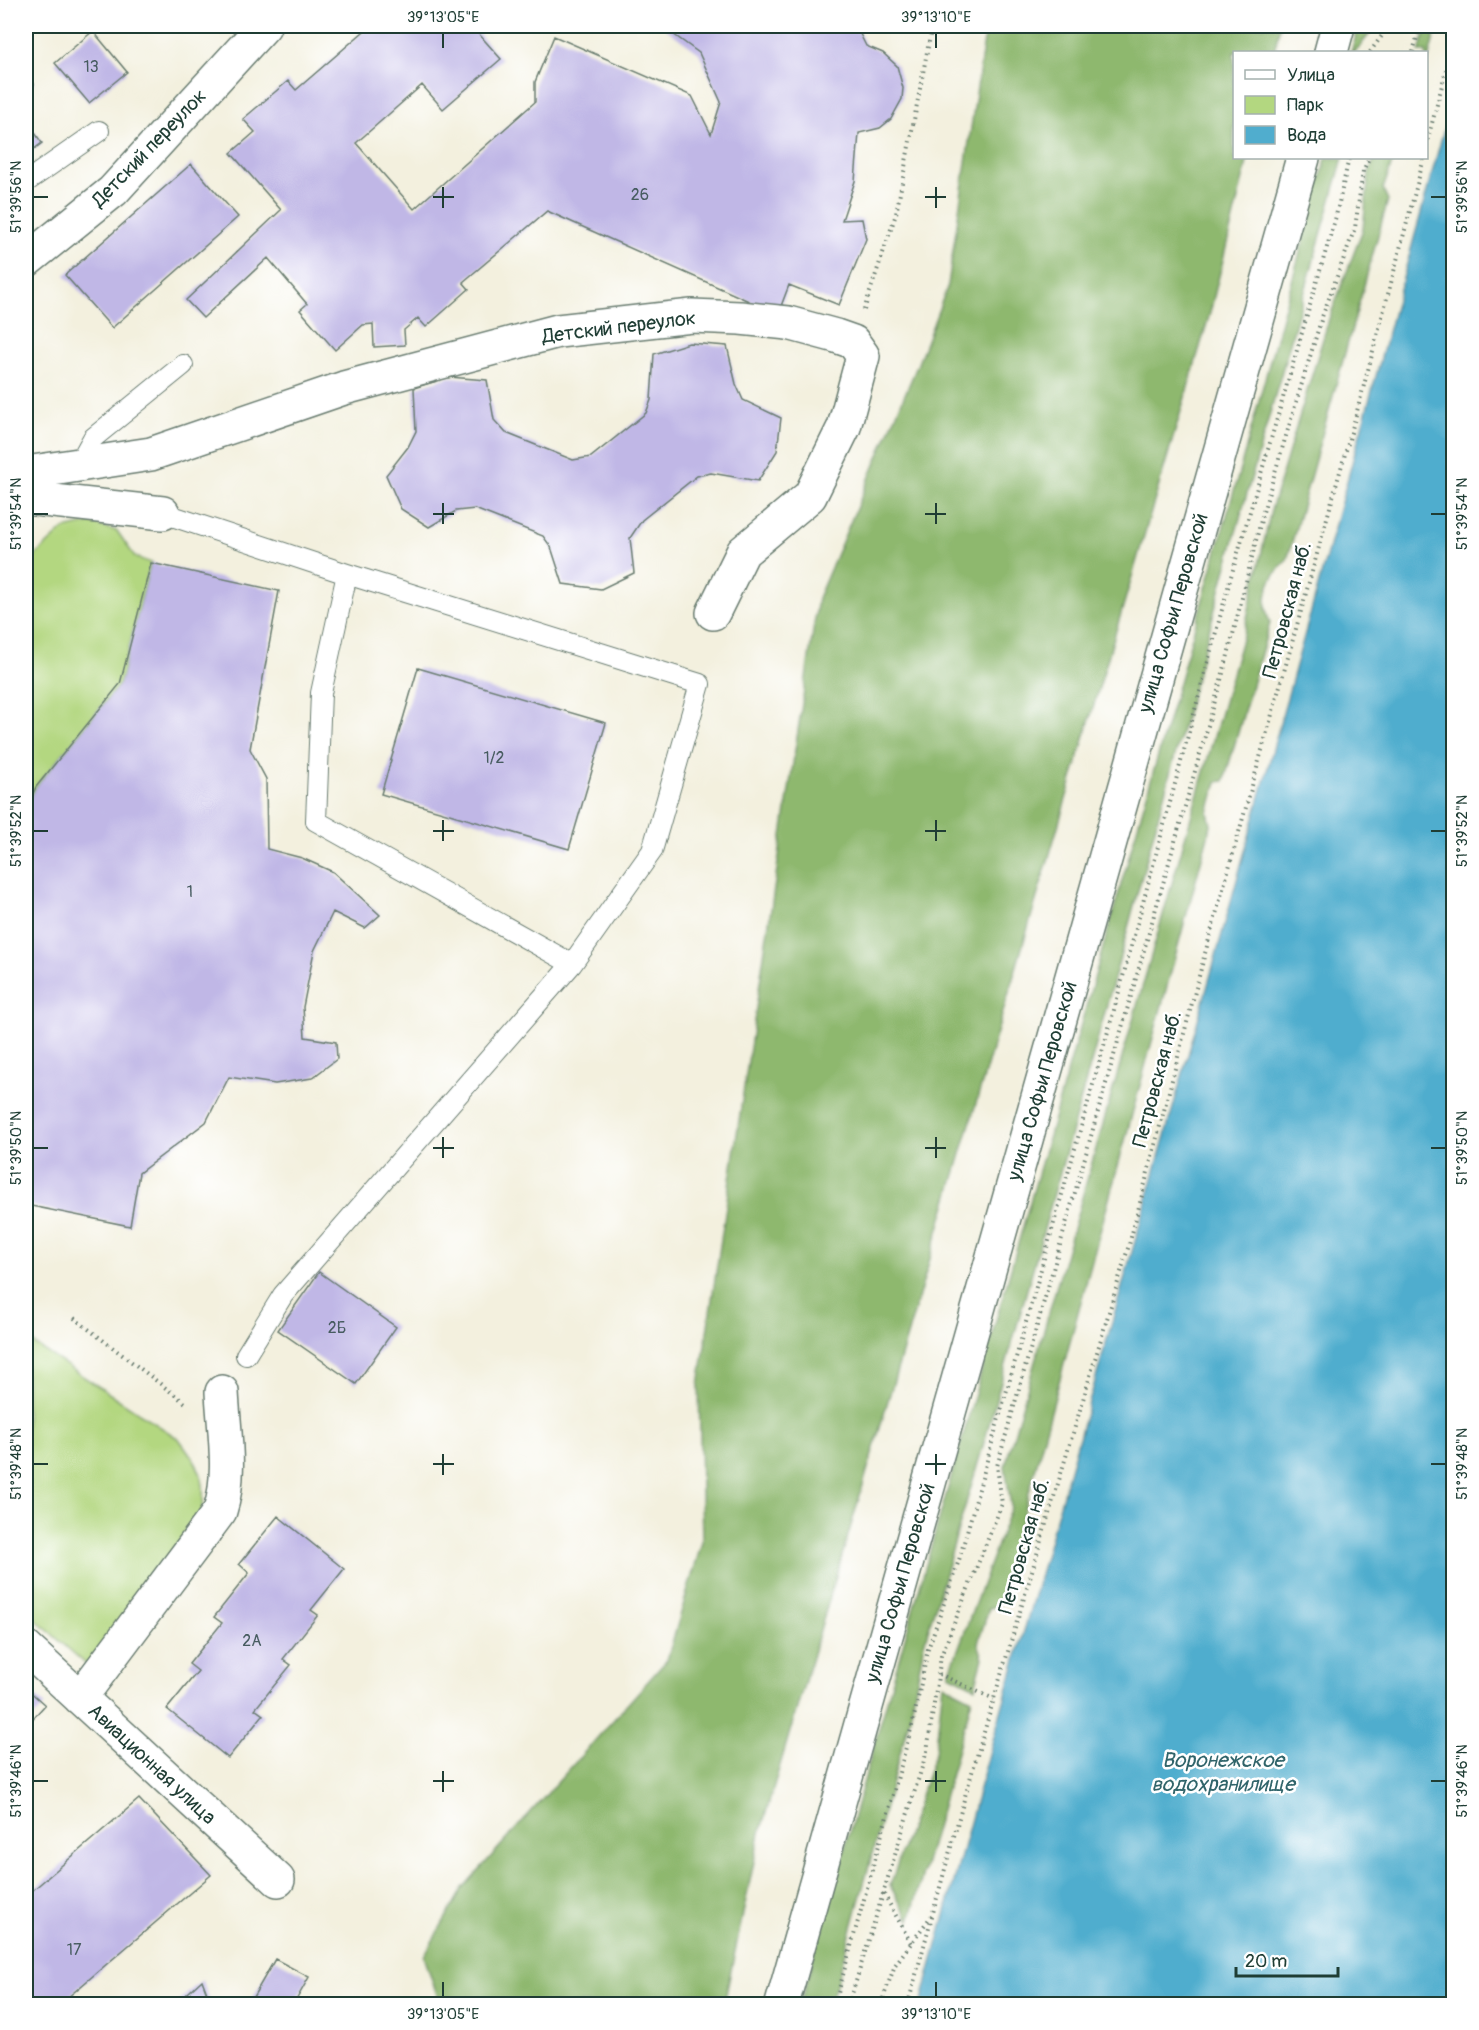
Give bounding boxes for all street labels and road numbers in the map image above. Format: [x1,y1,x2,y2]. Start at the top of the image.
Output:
street label: Детский переулок [86,84,212,213]
street label: Детский переулок [540,305,697,349]
street label: улица Софьи Перовской [1132,510,1213,717]
street label: Петровская наб. [1257,539,1317,681]
street label: улица Софьи Перовской [1001,978,1082,1185]
street label: Петровская наб. [1127,1008,1187,1150]
street label: Петровская наб. [993,1475,1055,1617]
street label: улица Софьи Перовской [859,1480,940,1687]
street label: Авиационная улица [83,1698,221,1830]

